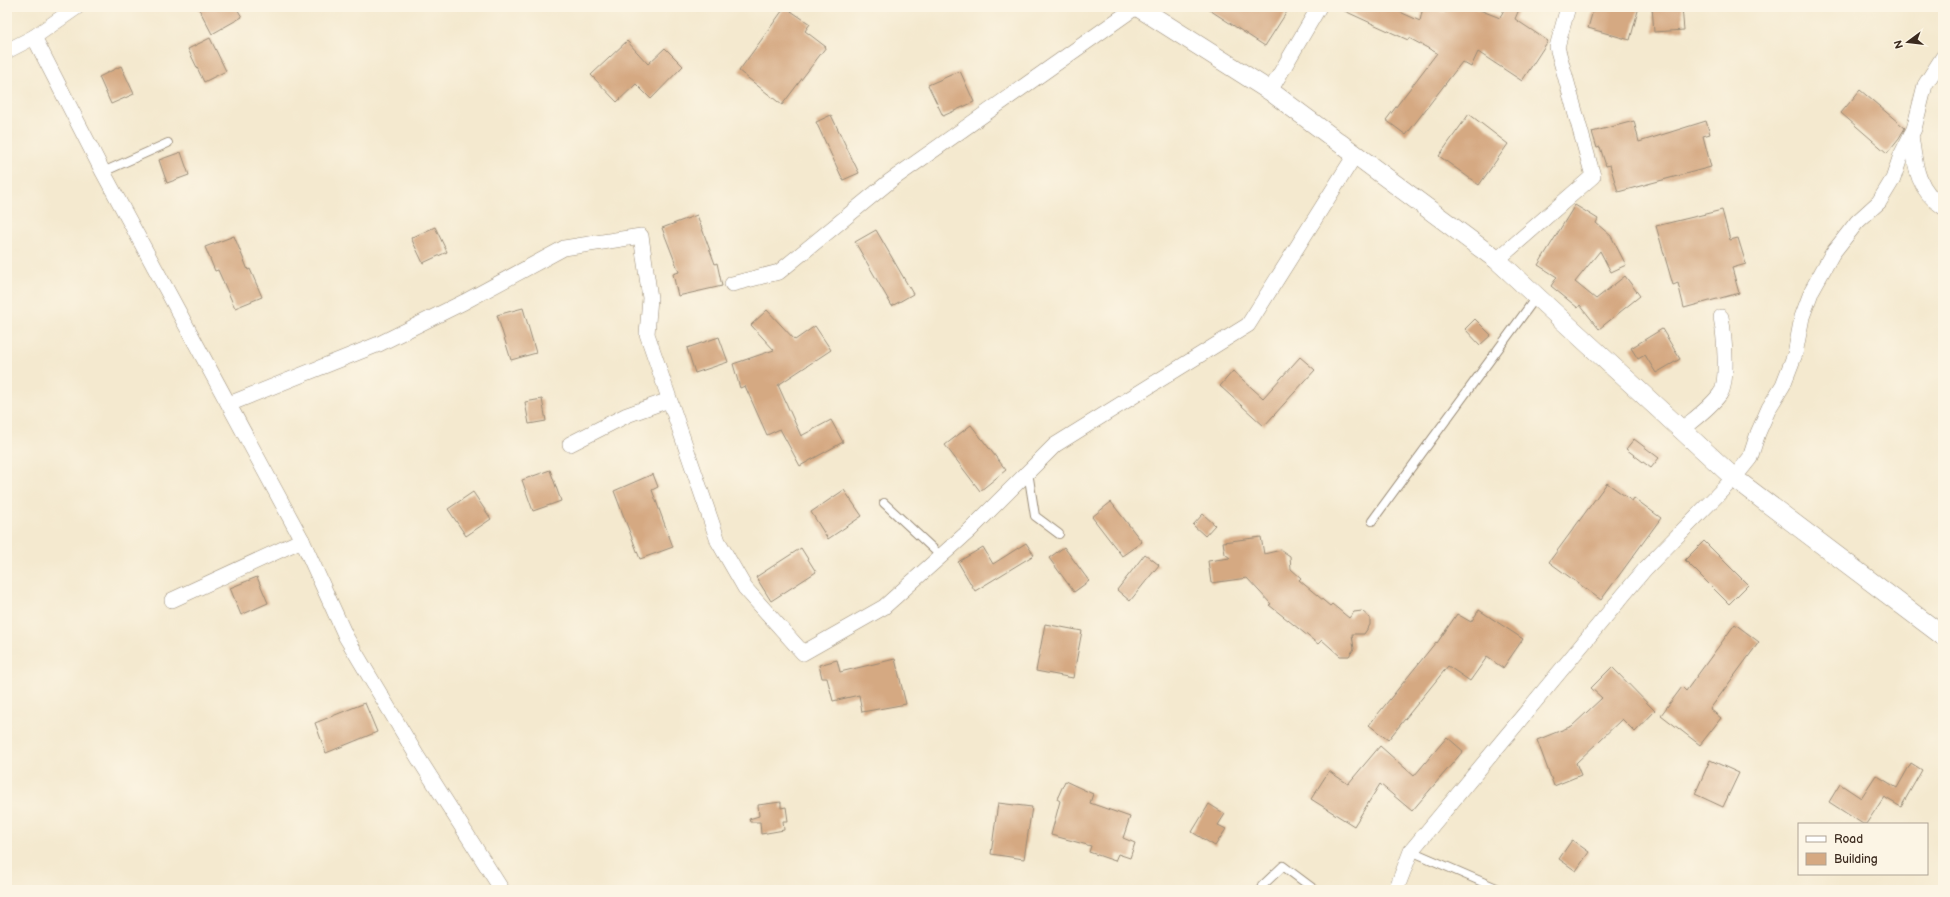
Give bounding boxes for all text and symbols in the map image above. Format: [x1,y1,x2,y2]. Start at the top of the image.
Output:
north arrow [1888,22,1928,62]
text: N [1891,39,1906,50]
legend [1798,823,1928,875]
text: Road [1834,832,1863,847]
text: Building [1834,852,1878,867]

